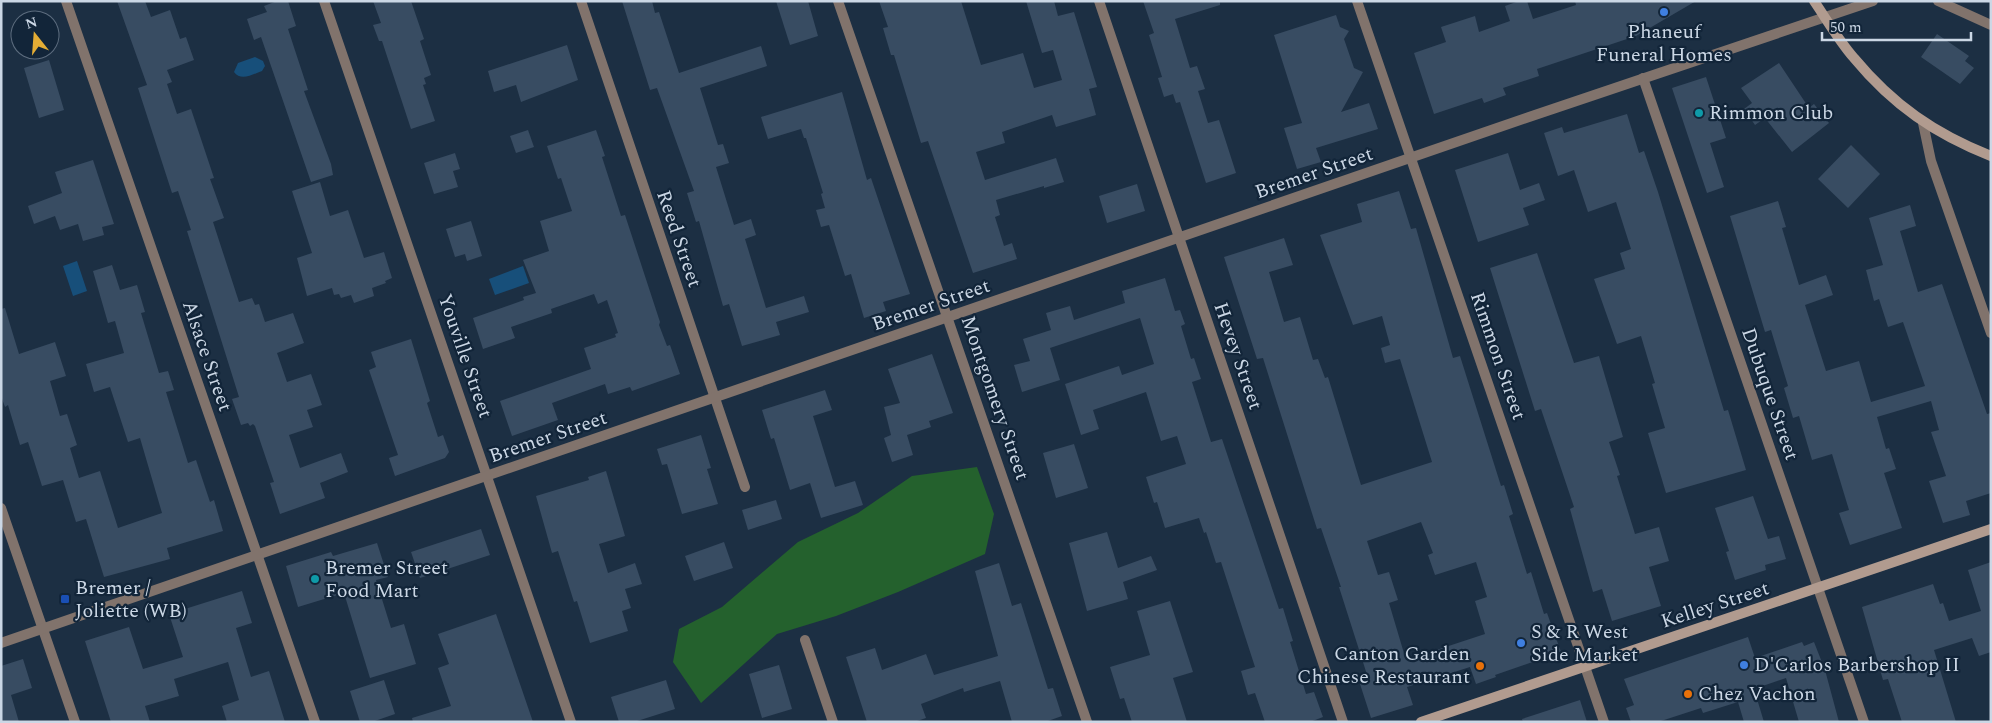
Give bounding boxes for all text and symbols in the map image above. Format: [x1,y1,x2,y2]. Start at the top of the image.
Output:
marker: Phaneuf Funeral Homes [1658,6,1670,18]
north arrow [10,10,60,60]
scale bar [1822,10,1971,42]
text: N [23,11,40,35]
text: 50 m [1830,16,1862,39]
place label: Phaneuf Funeral Homes [1596,17,1732,70]
place label: Rimmon Club [1709,98,1833,128]
marker: Rimmon Club [1693,107,1705,119]
street label: Bremer Street [1251,139,1377,207]
street label: Reed Street [648,186,710,292]
street label: Bremer Street [868,271,994,339]
street label: Rimmon Street [1462,288,1534,424]
street label: Youville Street [430,290,500,422]
street label: Alsace Street [174,296,240,416]
street label: Hevey Street [1206,298,1270,414]
street label: Montgomery Street [953,312,1037,484]
street label: Dubuque Street [1733,324,1807,464]
street label: Bremer Street [485,403,611,471]
place label: Bremer Street Food Mart [325,553,448,606]
place label: Bremer / Joliette (WB) [75,573,187,626]
marker: Bremer Street Food Mart [309,573,321,585]
street label: Kelley Street [1657,573,1773,637]
marker: Bremer / Joliette (WB) [59,593,71,605]
place label: S & R West Side Market [1531,617,1638,670]
marker: S & R West Side Market [1515,637,1527,649]
place label: Canton Garden Chinese Restaurant [1297,639,1470,692]
place label: D'Carlos Barbershop II [1754,650,1960,680]
marker: D'Carlos Barbershop II [1738,659,1750,671]
marker: Canton Garden Chinese Restaurant [1474,660,1486,672]
place label: Chez Vachon [1698,679,1816,709]
marker: Chez Vachon [1682,688,1694,700]

